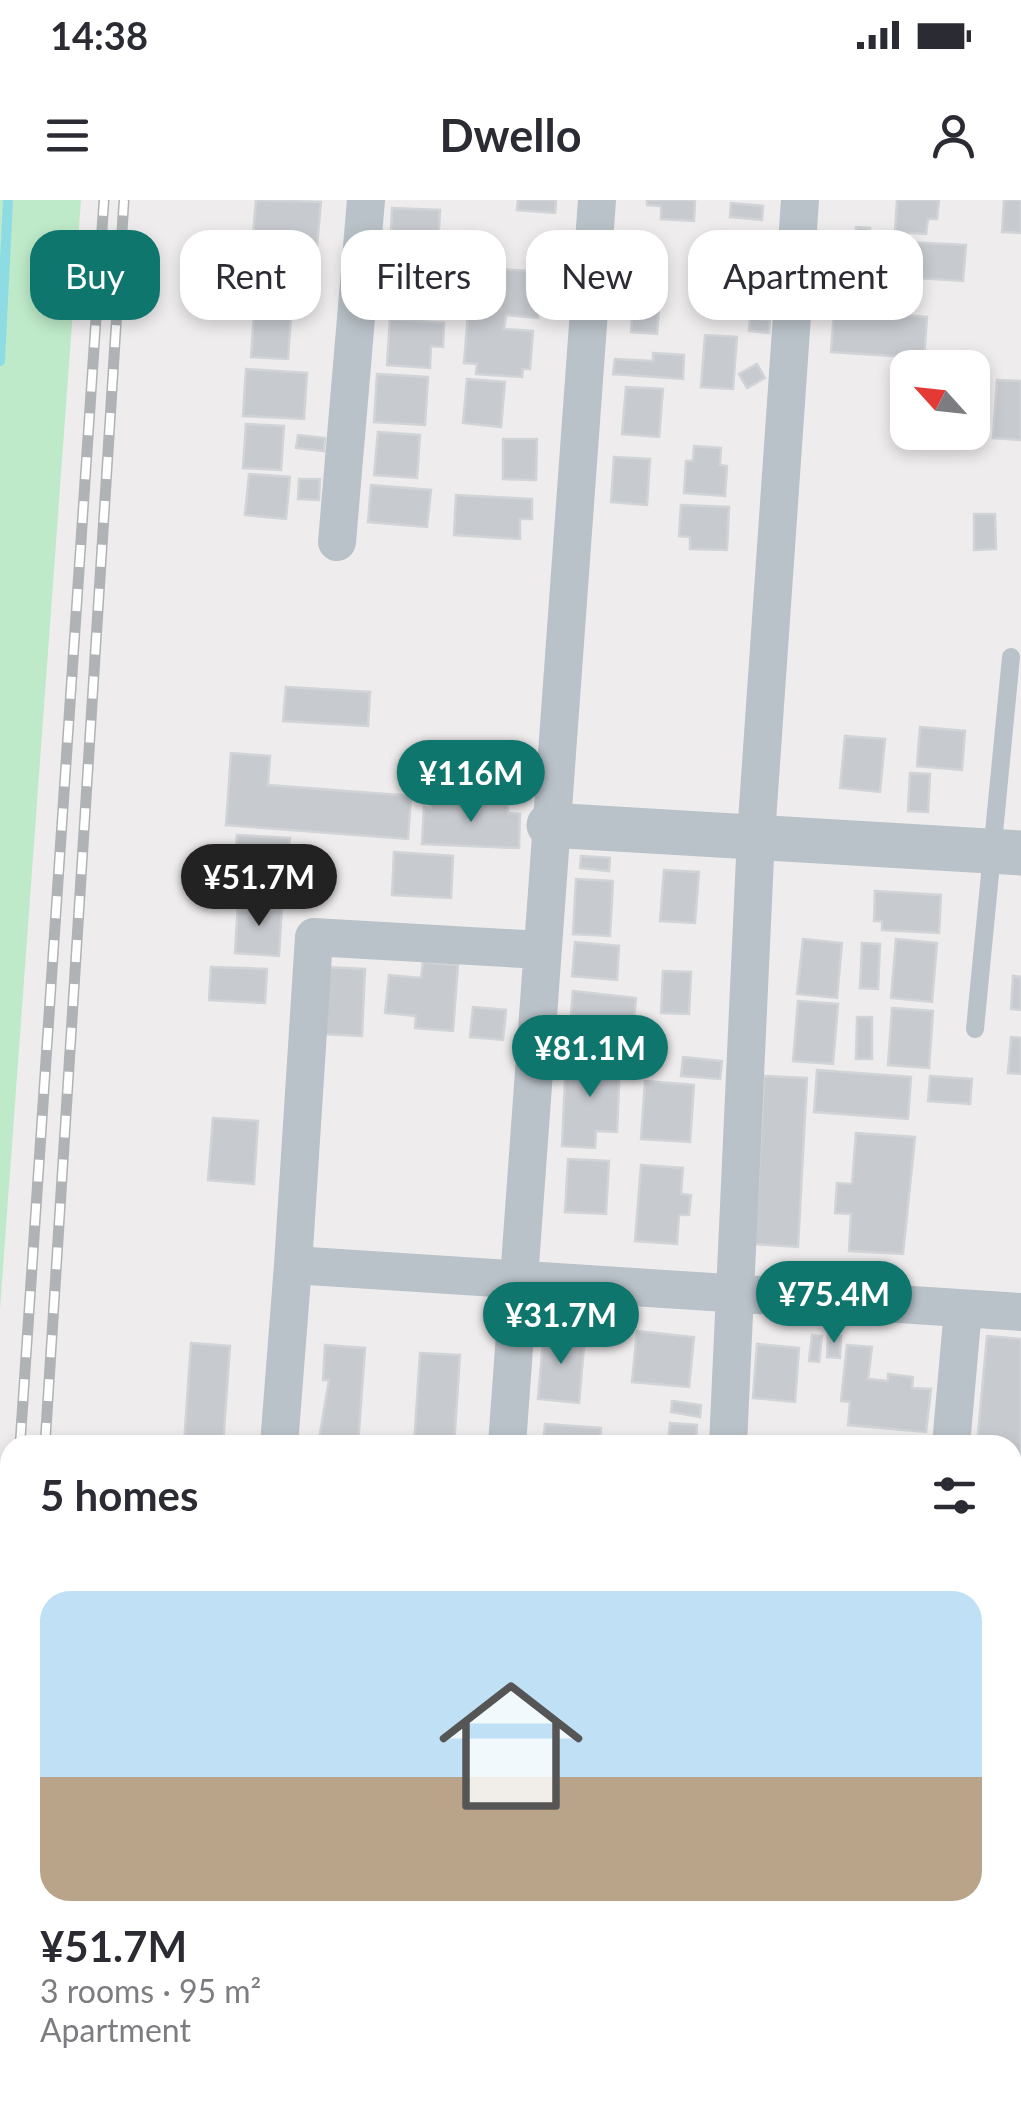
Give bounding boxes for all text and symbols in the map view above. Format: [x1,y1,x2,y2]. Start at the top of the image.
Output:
text: 14:38 [50,12,148,58]
icon: menu [40,108,95,163]
text: Dwello [439,108,582,162]
icon: person [926,108,981,163]
chip: Buy [30,230,160,320]
chip: Rent [180,230,321,320]
chip: Filters [341,230,506,320]
chip: New [526,230,668,320]
chip: Apartment [688,230,923,320]
north arrow [890,350,990,450]
map controls [890,350,990,450]
pin: ¥116M [401,740,541,825]
text: ¥116M [419,753,523,792]
pin: ¥51.7M [178,844,340,929]
text: ¥51.7M [203,857,315,896]
pin: ¥81.1M [509,1015,671,1100]
text: ¥81.1M [534,1028,646,1067]
pin: ¥75.4M [753,1261,915,1346]
text: ¥75.4M [778,1274,890,1313]
pin: ¥31.7M [480,1282,642,1367]
text: ¥31.7M [505,1295,617,1334]
icon: filters [927,1468,982,1523]
text: 5 homes [40,1470,198,1520]
icon: home [421,1656,601,1836]
text: ¥51.7M [40,1921,187,1971]
text: 3 rooms · 95 m² [40,1971,261,2010]
text: Apartment [40,2010,191,2049]

